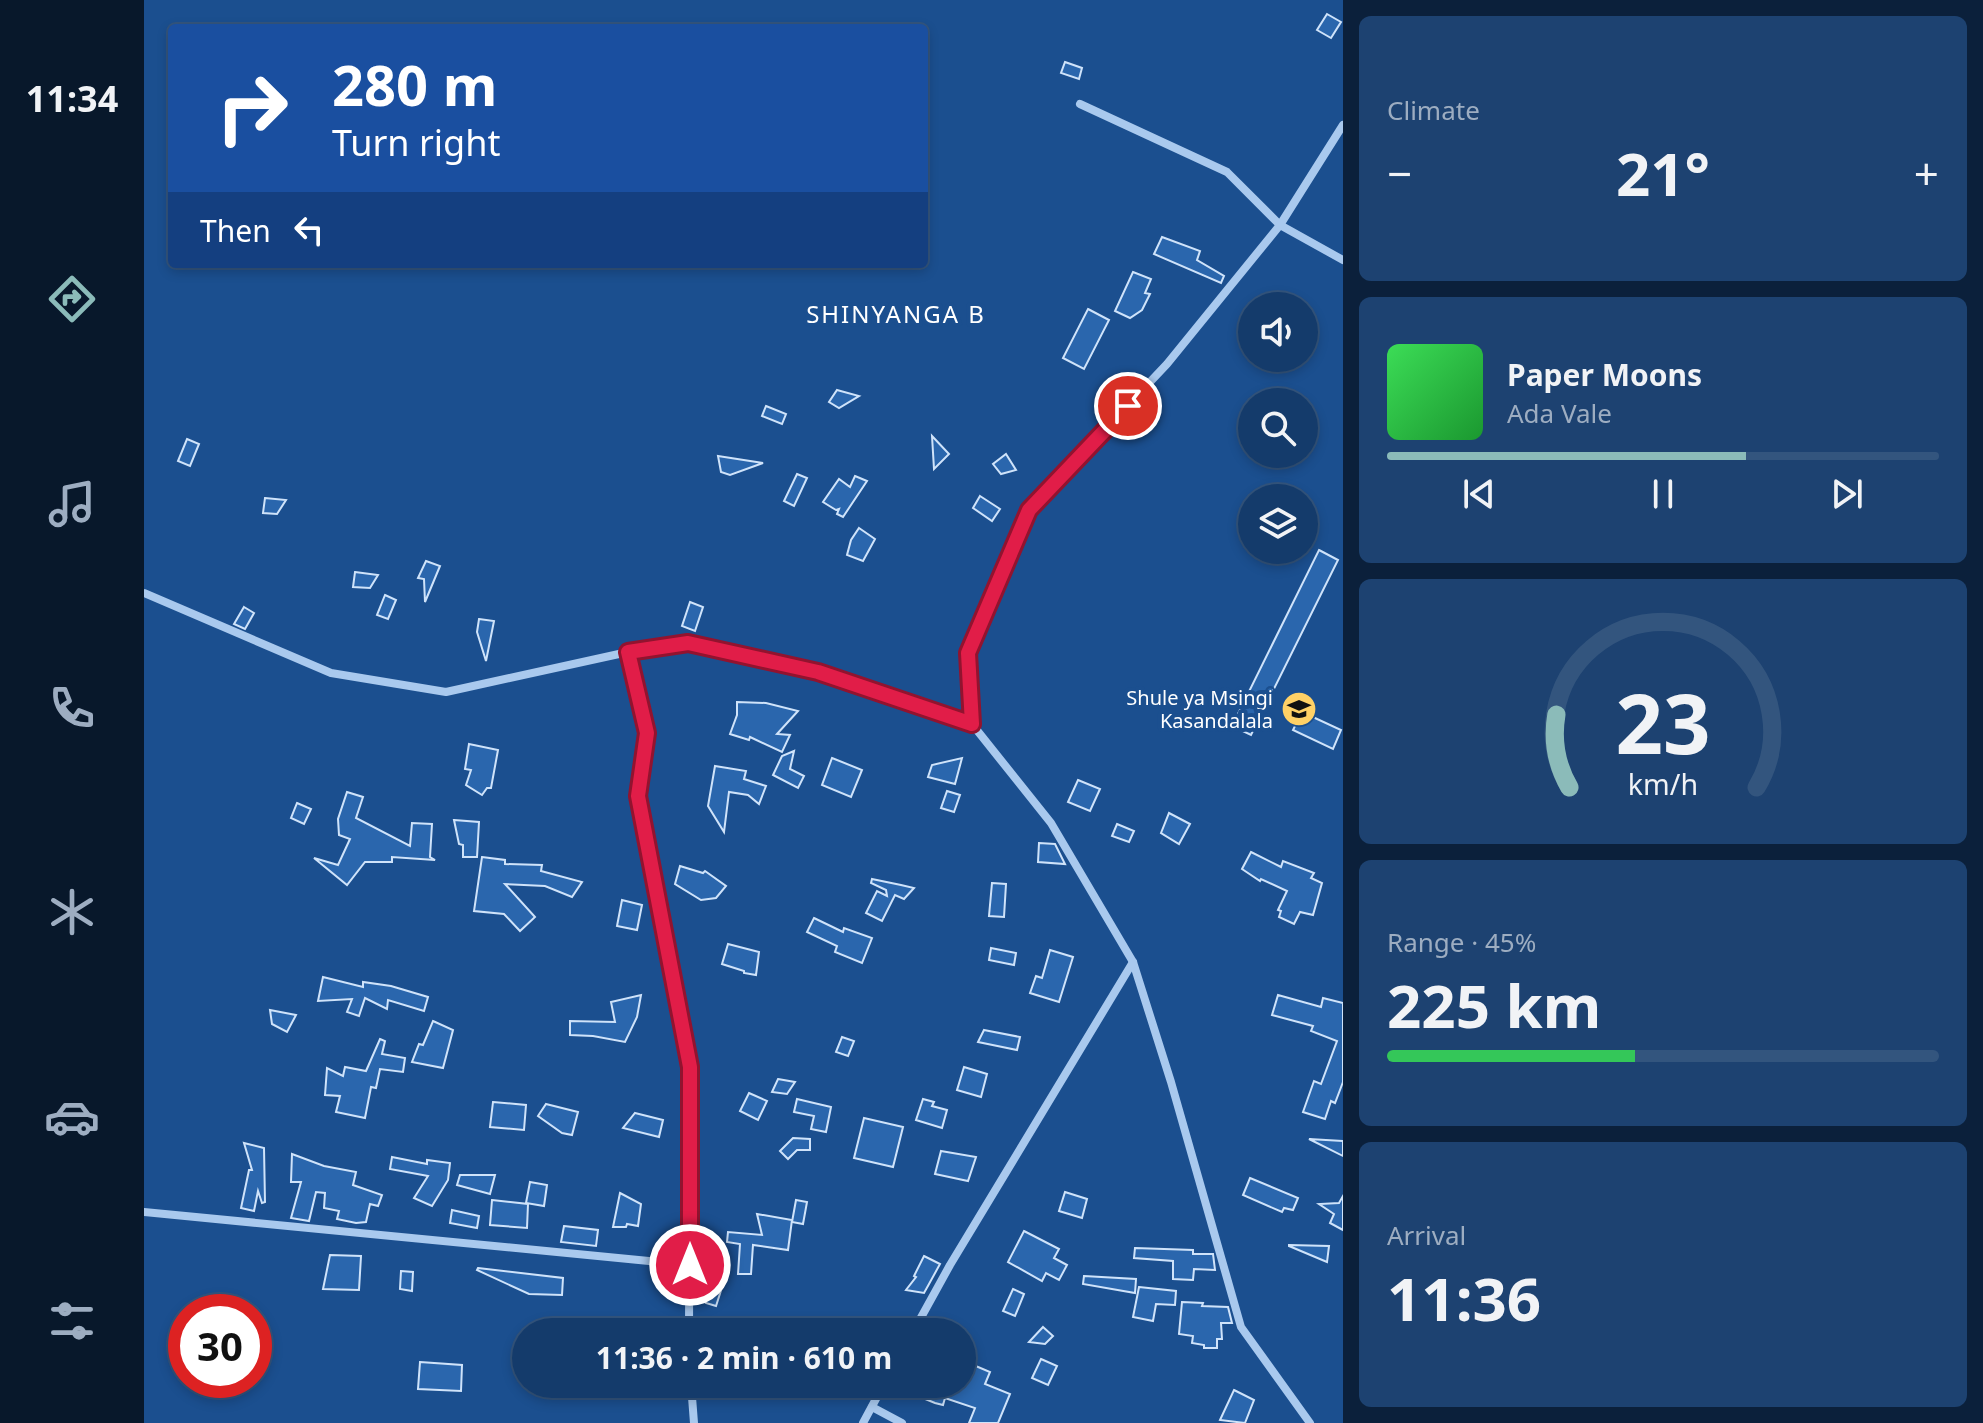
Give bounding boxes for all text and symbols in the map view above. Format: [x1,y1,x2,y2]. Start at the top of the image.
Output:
text: 280 m [332,46,497,122]
icon: right [200,56,304,160]
text: 11:34 [26,74,118,123]
text: Climate [1387,92,1480,128]
text: Turn right [332,118,500,167]
text: 21° [1616,132,1710,214]
text: − [1387,143,1412,203]
text: + [1914,143,1939,203]
icon: left [287,208,331,252]
text: Then [200,210,271,251]
icon: directions [44,271,100,327]
map controls [1238,292,1318,564]
button: sound [1238,292,1318,372]
district label: SHINYANGA B [806,297,986,330]
text: Paper Moons [1507,354,1702,395]
pin [1094,372,1162,440]
icon: arrive [1106,384,1150,428]
button: search [1238,388,1318,468]
text: Ada Vale [1507,395,1612,431]
icon: previous [1457,472,1501,516]
icon: pause [1641,472,1685,516]
icon: next [1825,472,1869,516]
icon: music [44,476,100,532]
button: layers [1238,484,1318,564]
text: 23 [1615,664,1711,777]
icon: phone [44,680,100,736]
place label: Shule ya Msingi Kasandalala [1126,684,1273,734]
school or university icon: Shule ya Msingi Kasandalala [1280,690,1318,728]
text: km/h [1628,764,1698,803]
icon: climate [44,884,100,940]
text: Range · 45% [1387,924,1536,960]
text: 225 km [1387,964,1601,1046]
icon: car [44,1089,100,1145]
text: Arrival [1387,1217,1466,1253]
position arrow [648,1223,732,1307]
text: 11:36 [1387,1257,1541,1339]
icon: filters [44,1293,100,1349]
speed limit sign: 30 [168,1294,272,1398]
text: 11:36 · 2 min · 610 m [596,1337,892,1378]

